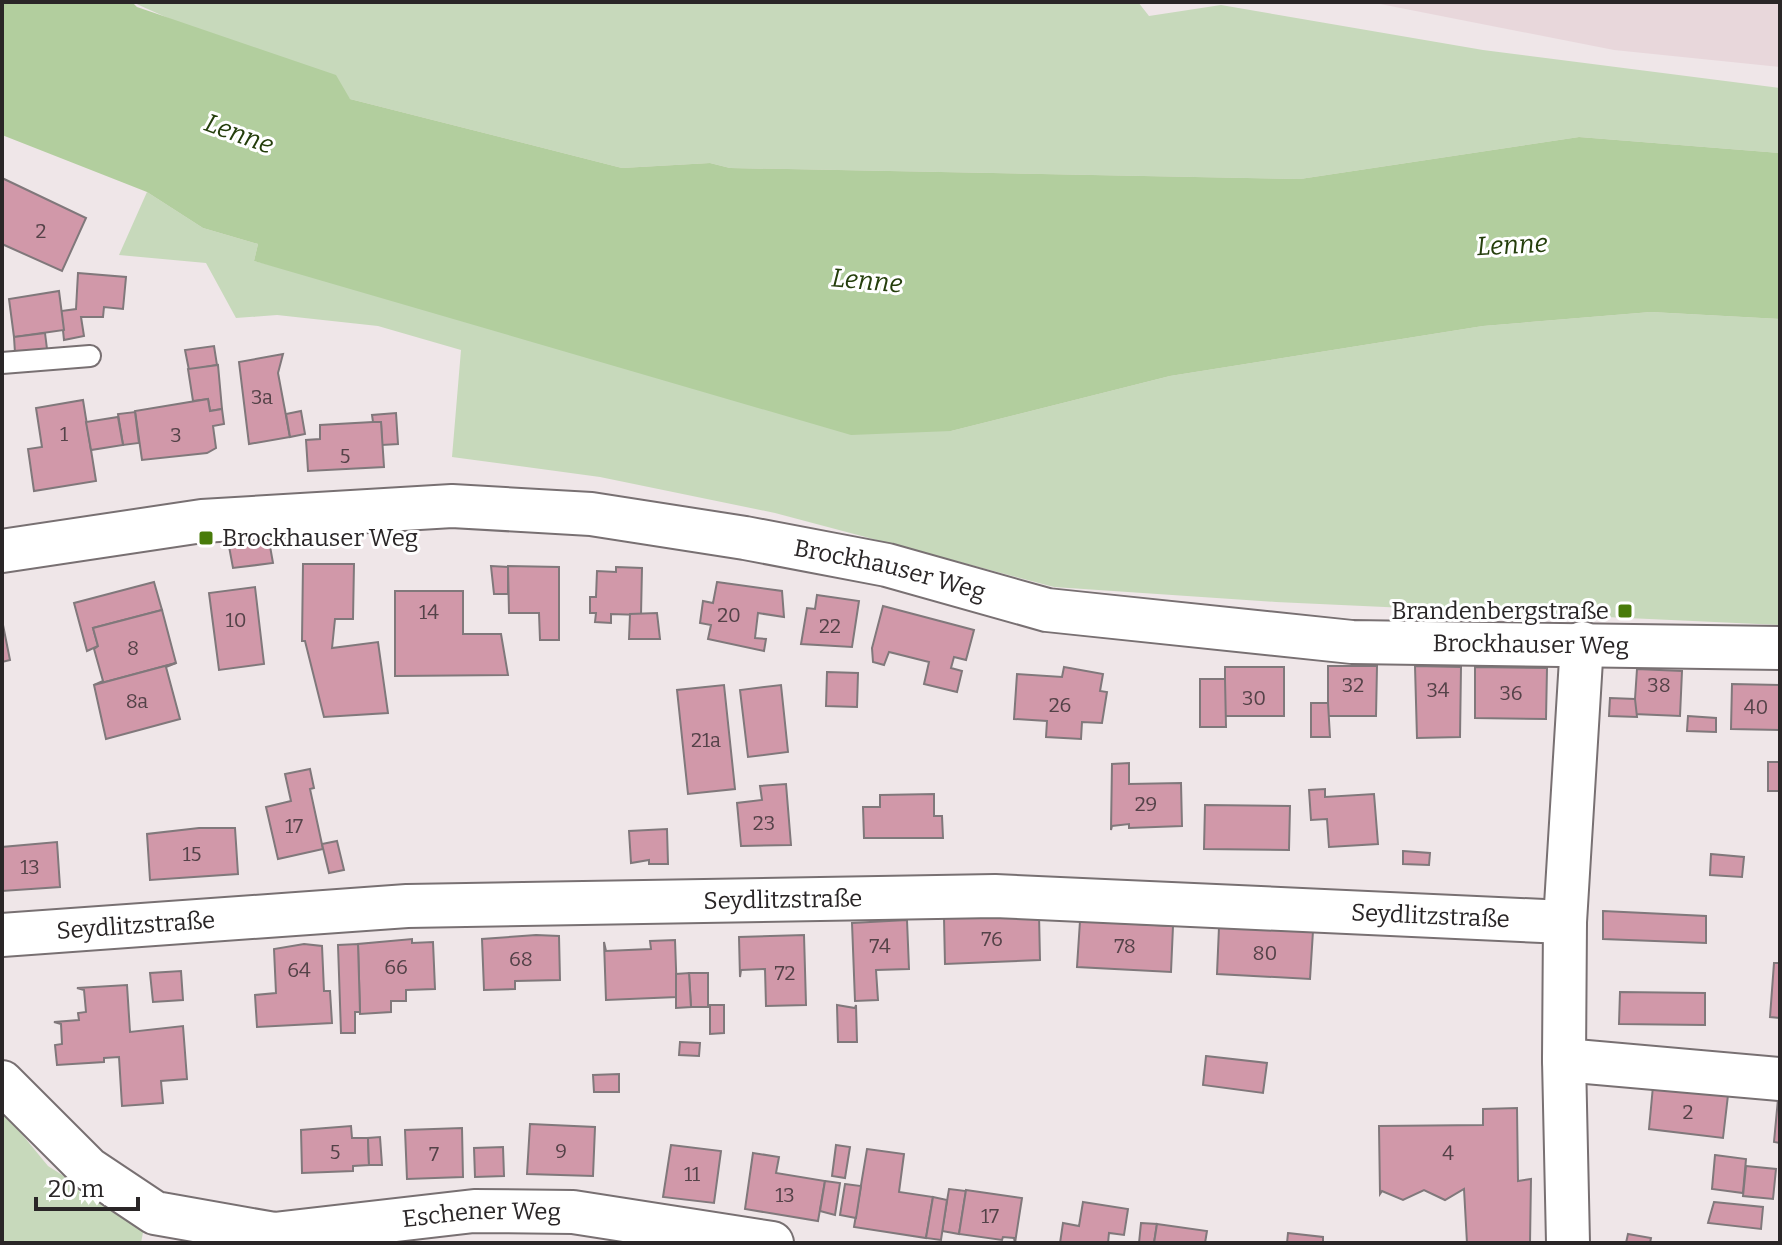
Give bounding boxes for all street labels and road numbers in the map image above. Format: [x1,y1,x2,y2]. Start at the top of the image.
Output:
street label: Brockhauser Weg [792,534,989,606]
street label: Brockhauser Weg [1432,629,1629,660]
street label: Seydlitzstraße [703,884,863,915]
street label: Seydlitzstraße [1350,898,1510,933]
street label: Seydlitzstraße [55,906,216,945]
street label: Eschener Weg [401,1197,561,1233]

